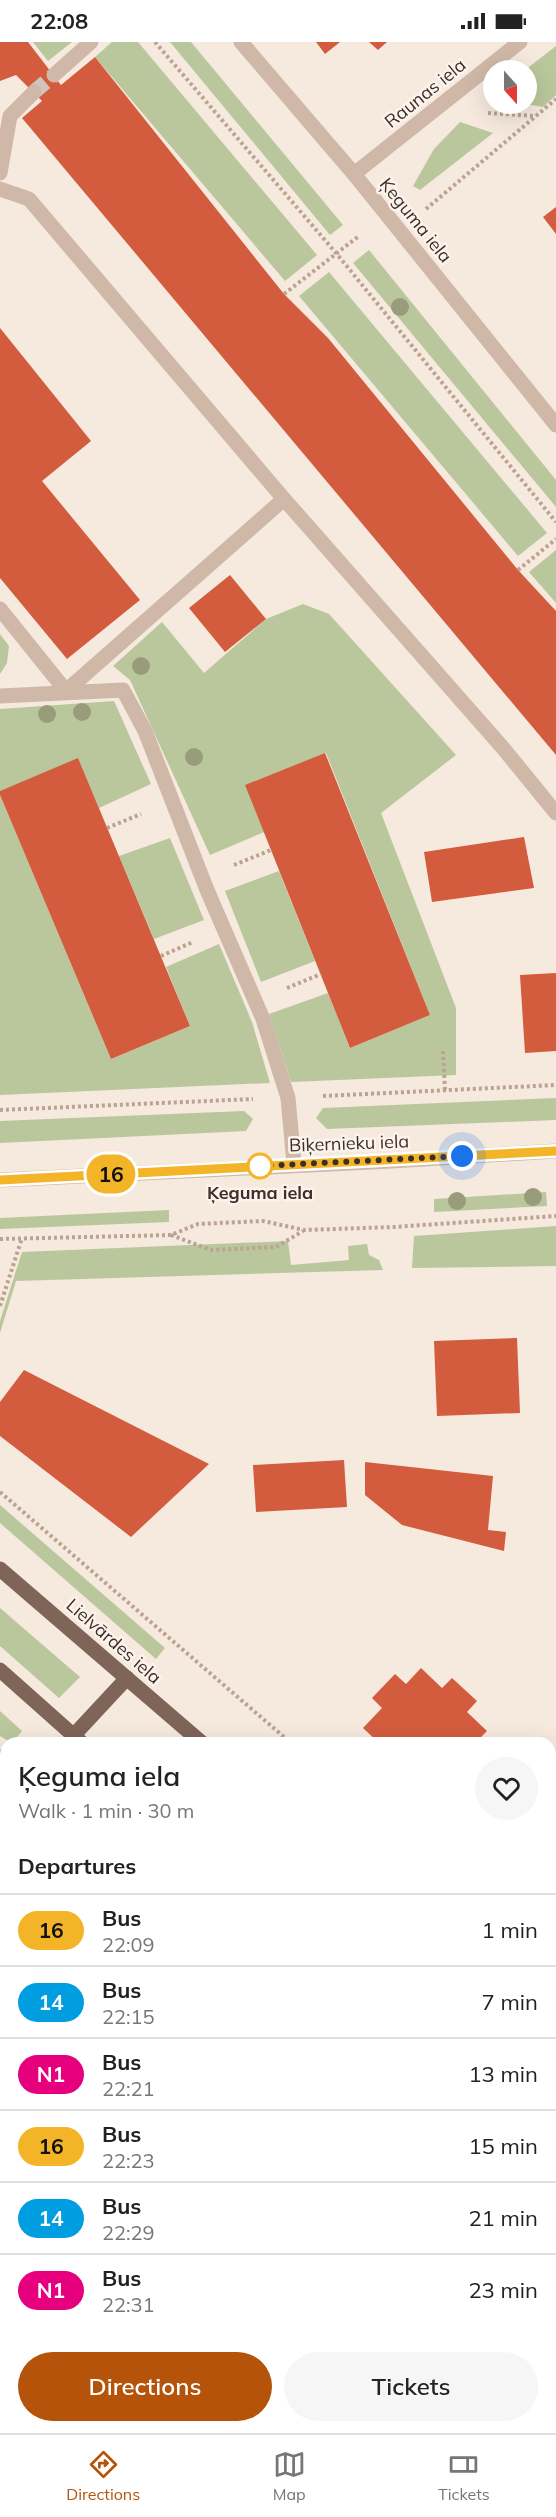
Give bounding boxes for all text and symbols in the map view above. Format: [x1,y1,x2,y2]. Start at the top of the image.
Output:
text: 22:08 [30,7,88,35]
street label: Raunas iela [380,53,470,133]
north arrow [483,60,537,114]
map controls [483,60,537,114]
street label: Ķeguma iela [374,173,457,268]
street label: Biķernieku iela [289,1129,409,1158]
your location [447,1141,477,1171]
marker: Ķeguma iela [247,1153,273,1179]
line badge: 16 [84,1154,138,1194]
text: 16 [98,1161,124,1187]
place label: Ķeguma iela [207,1181,313,1204]
street label: Lielvārdes iela [62,1594,166,1688]
button: heart [475,1757,538,1820]
text: Ķeguma iela [18,1758,180,1793]
text: Walk · 1 min · 30 m [18,1798,194,1823]
text: Departures [18,1852,136,1880]
text: Bus [102,1904,141,1932]
text: 1 min [482,1916,538,1944]
text: 16 [38,1917,64,1943]
text: 22:09 [102,1932,155,1957]
text: Bus [102,1976,141,2004]
text: 7 min [482,1988,538,2016]
text: 14 [38,1989,64,2015]
text: 22:15 [102,2004,155,2029]
text: Bus [102,2048,141,2076]
text: 13 min [468,2060,538,2088]
text: N1 [37,2061,65,2087]
text: 22:21 [102,2076,155,2101]
text: Bus [102,2120,141,2148]
text: 15 min [468,2132,538,2160]
text: 16 [38,2133,64,2159]
text: 22:23 [102,2148,155,2173]
text: Bus [102,2192,141,2220]
text: 21 min [468,2204,538,2232]
text: 14 [38,2205,64,2231]
text: 22:29 [102,2220,155,2245]
text: Bus [102,2264,141,2292]
text: 23 min [468,2276,538,2304]
text: N1 [37,2277,65,2303]
text: 22:31 [102,2292,155,2317]
button: Directions [18,2352,272,2421]
button: Tickets [284,2352,538,2421]
tab: Directions [66,2448,140,2504]
tab: Map [273,2448,306,2504]
tab: Tickets [438,2448,490,2504]

